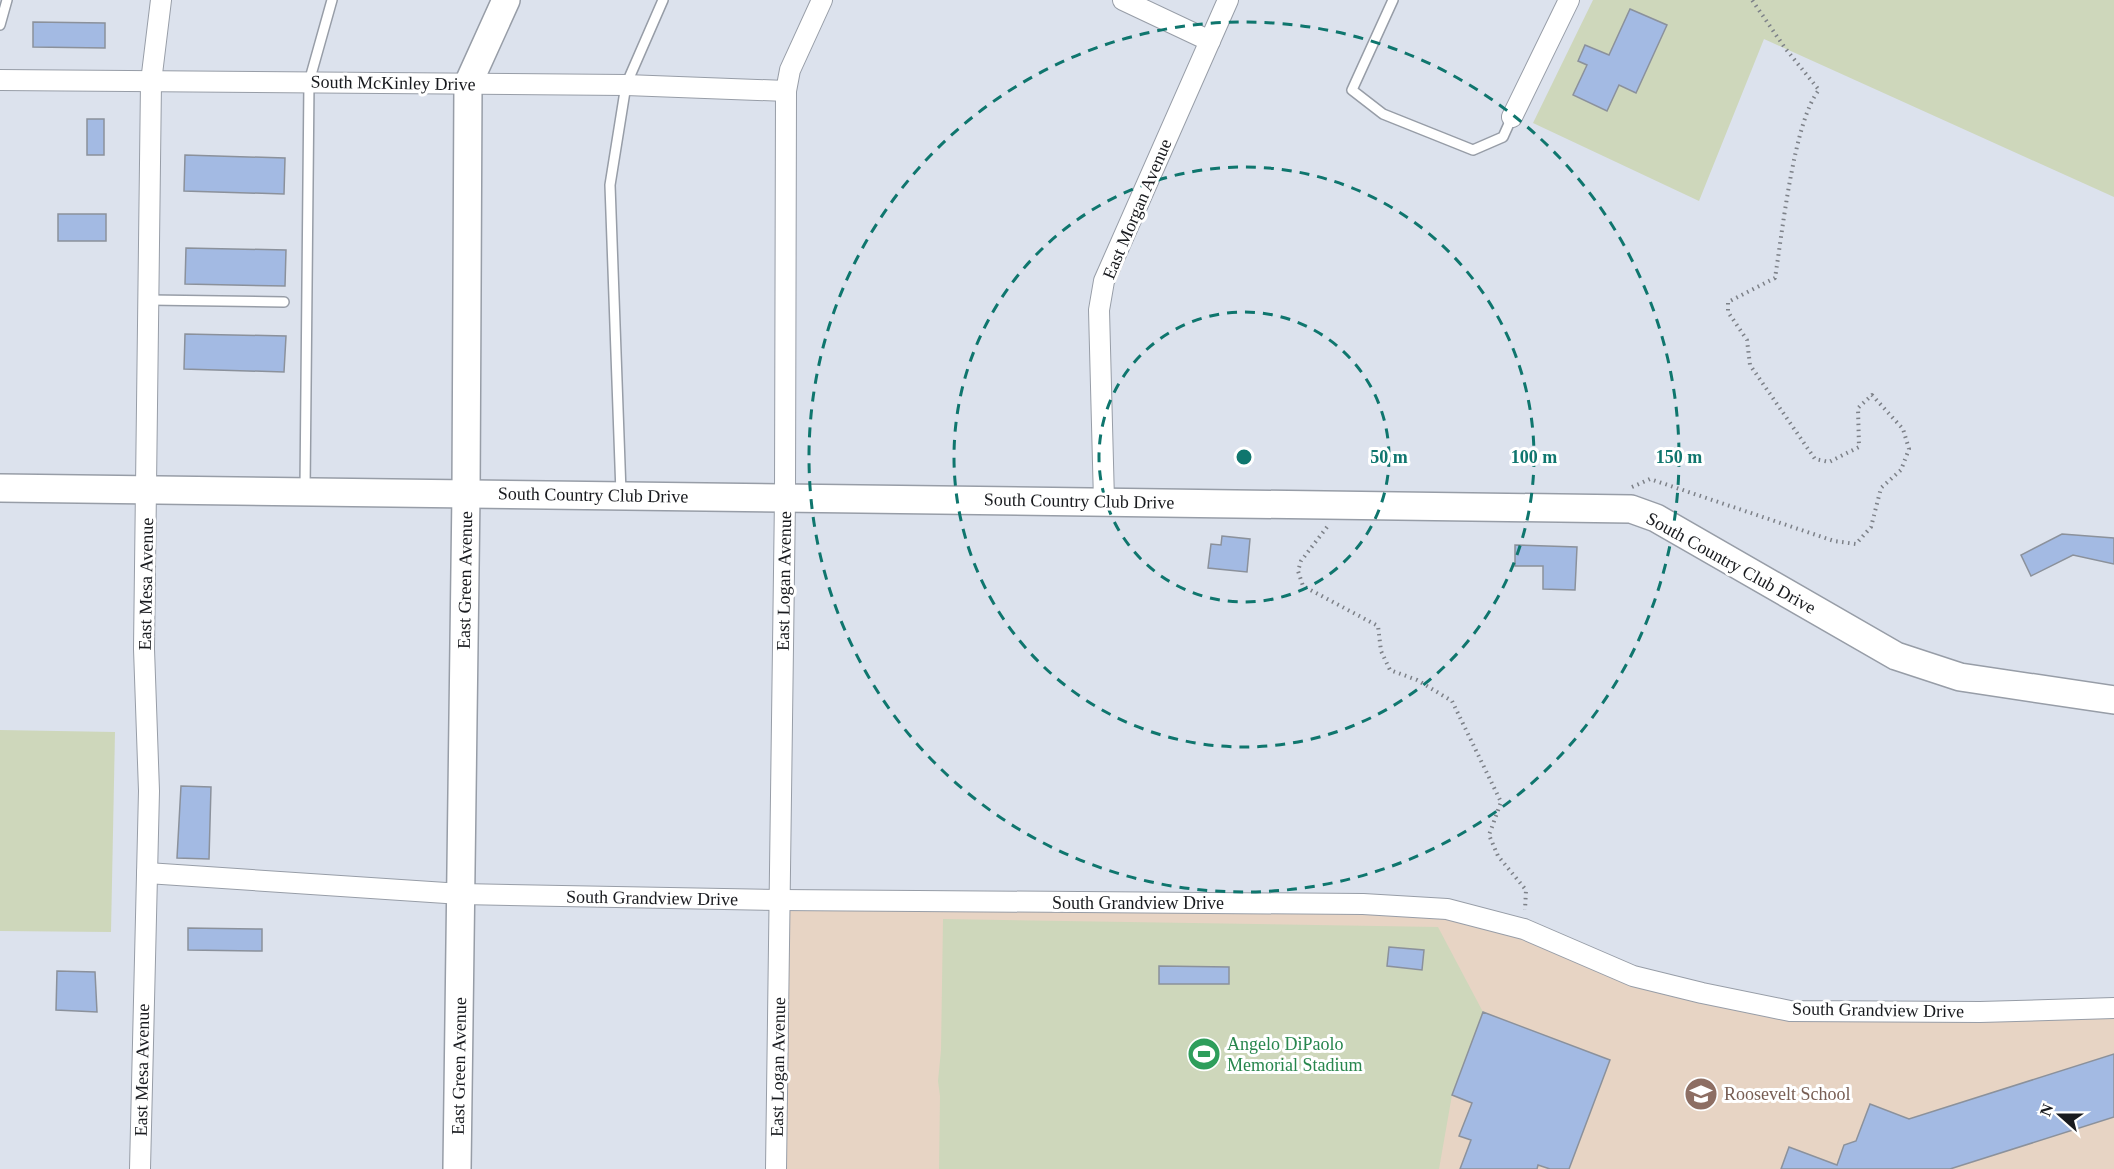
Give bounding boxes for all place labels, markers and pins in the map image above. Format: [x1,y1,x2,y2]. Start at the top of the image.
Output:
centre of rings [1234,447,1254,467]
place label: Angelo DiPaolo Memorial Stadium [1227,1034,1362,1075]
sports icon: Angelo DiPaolo Memorial Stadium [1186,1036,1222,1072]
school or university icon: Roosevelt School [1683,1076,1719,1112]
place label: Roosevelt School [1724,1084,1851,1104]

